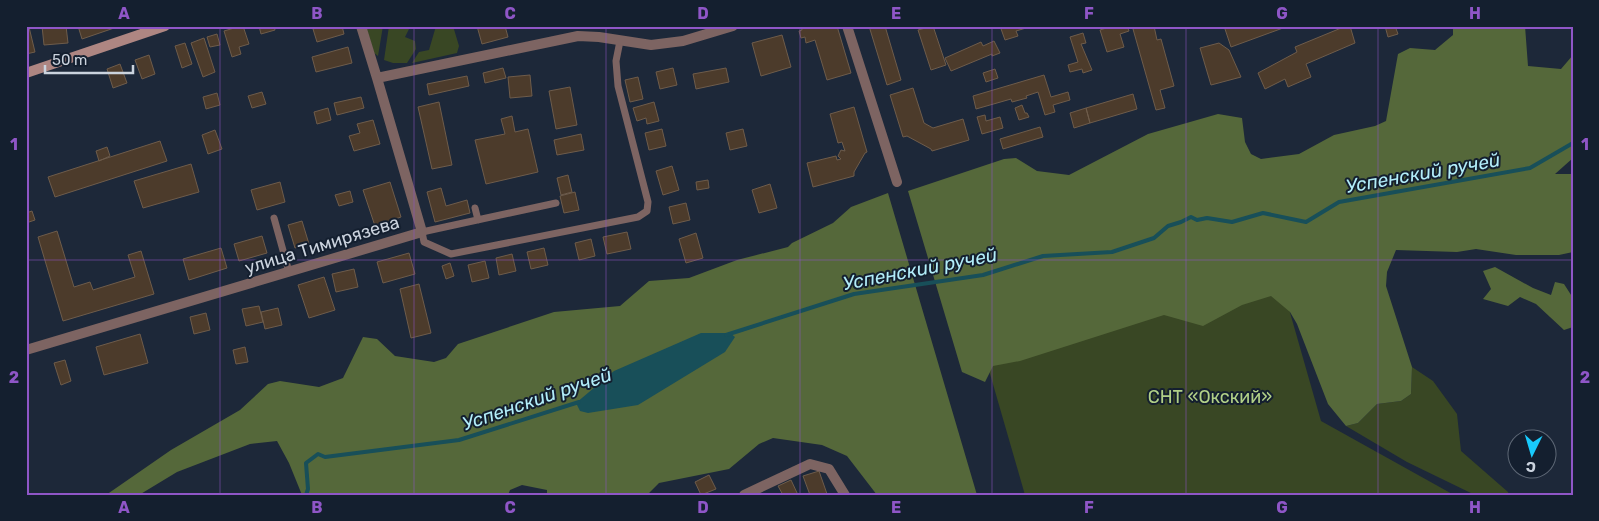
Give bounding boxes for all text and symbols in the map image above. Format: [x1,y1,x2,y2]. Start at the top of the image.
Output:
text: A [118,4,130,23]
text: B [311,4,323,23]
text: C [504,4,516,23]
text: D [697,4,709,23]
text: E [891,4,901,23]
text: F [1084,4,1094,23]
text: G [1276,4,1288,23]
text: H [1469,4,1481,23]
scale bar [45,42,132,74]
text: 50 m [52,51,87,69]
text: 1 [10,135,18,154]
text: 1 [1581,135,1589,154]
water label: Успенский ручей [1344,148,1502,198]
street label: улица Тимирязева [242,211,402,279]
water label: Успенский ручей [841,243,999,295]
water label: Успенский ручей [459,363,615,435]
text: 2 [9,368,19,387]
text: 2 [1580,368,1590,387]
park label: СНТ «Окский» [1148,386,1272,408]
north arrow [1506,428,1556,478]
text: С [1525,458,1537,475]
text: A [118,498,130,517]
text: B [311,498,323,517]
text: C [504,498,516,517]
text: D [697,498,709,517]
text: E [891,498,901,517]
text: F [1084,498,1094,517]
text: G [1276,498,1288,517]
text: H [1469,498,1481,517]

